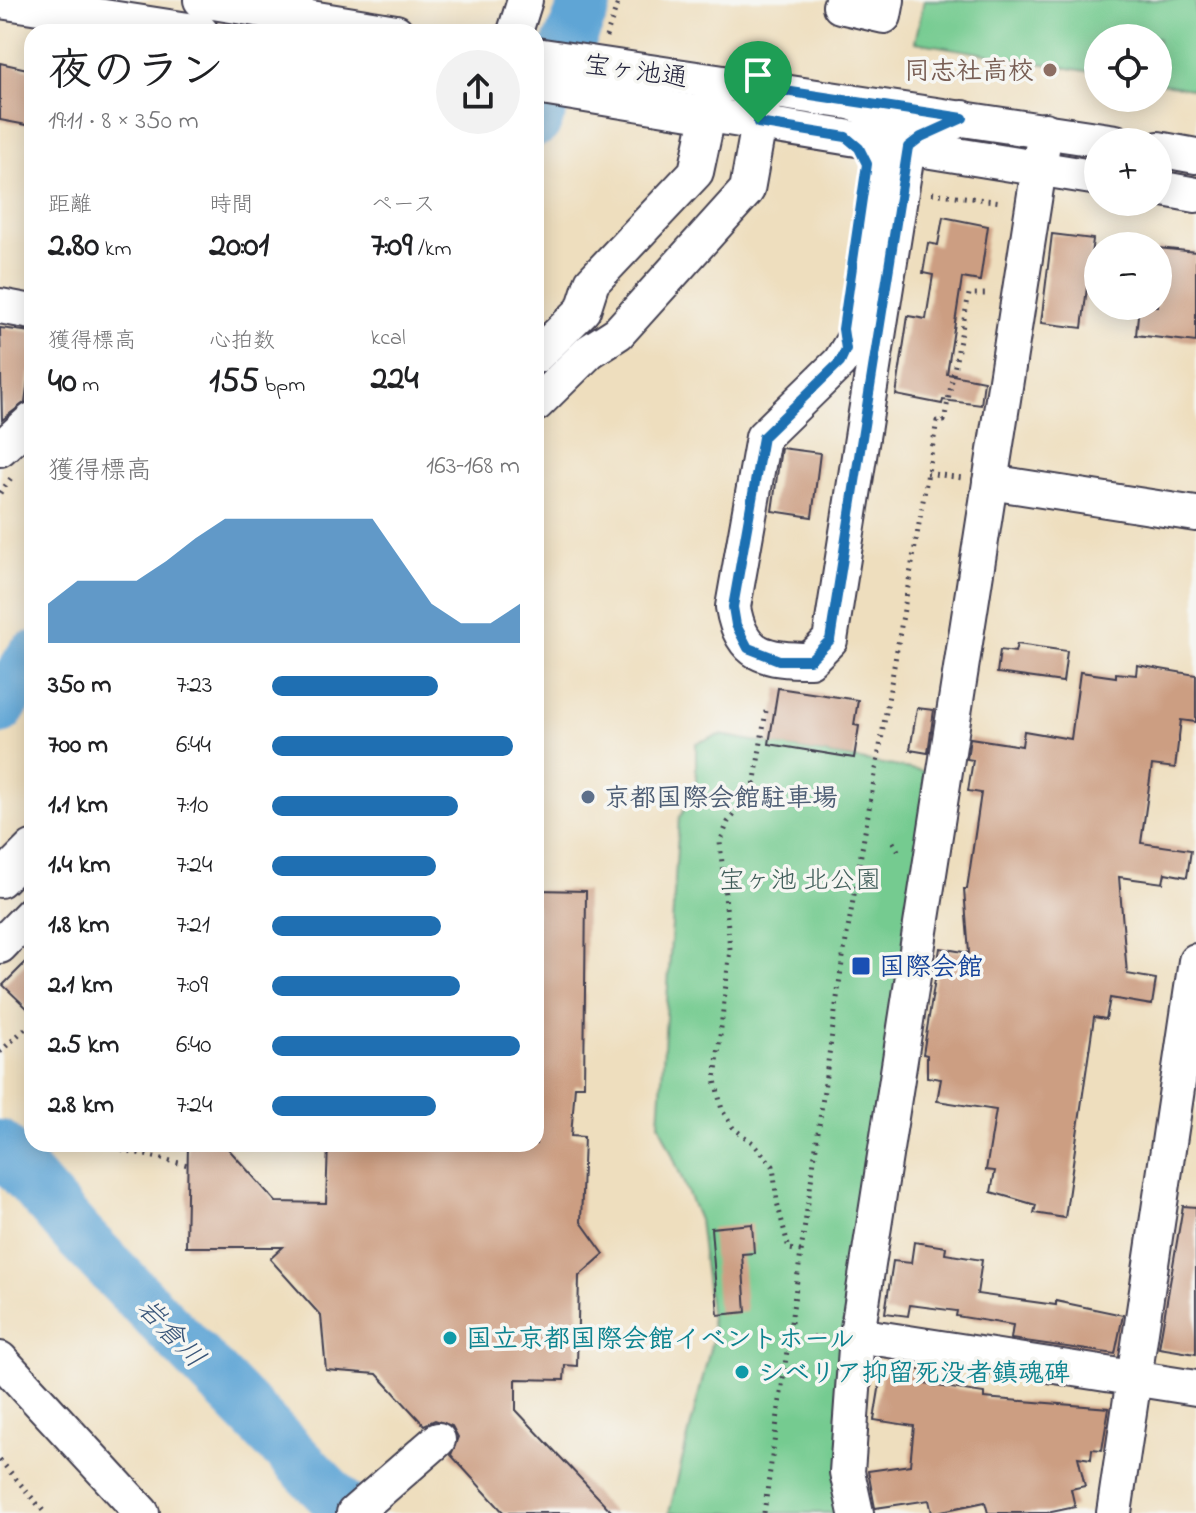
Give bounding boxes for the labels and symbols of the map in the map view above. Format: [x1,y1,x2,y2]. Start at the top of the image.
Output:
pin [724,41,792,123]
street label: 宝ヶ池通 [581,47,690,99]
place label: 同志社高校 [904,54,1034,92]
marker: 同志社高校 [1041,61,1059,79]
place label: 京都国際会館駐車場 [604,781,838,819]
marker: 京都国際会館駐車場 [579,788,597,806]
park label: 宝ヶ池 北公園 [719,863,881,901]
place label: 国際会館 [879,950,983,988]
marker: 国際会館 [850,955,872,977]
water label: 岩倉川 [126,1290,213,1379]
place label: 国立京都国際会館イベントホール [466,1322,855,1360]
marker: 国立京都国際会館イベントホール [441,1329,459,1347]
place label: シベリア抑留死没者鎮魂碑 [758,1356,1070,1394]
marker: シベリア抑留死没者鎮魂碑 [733,1363,751,1381]

